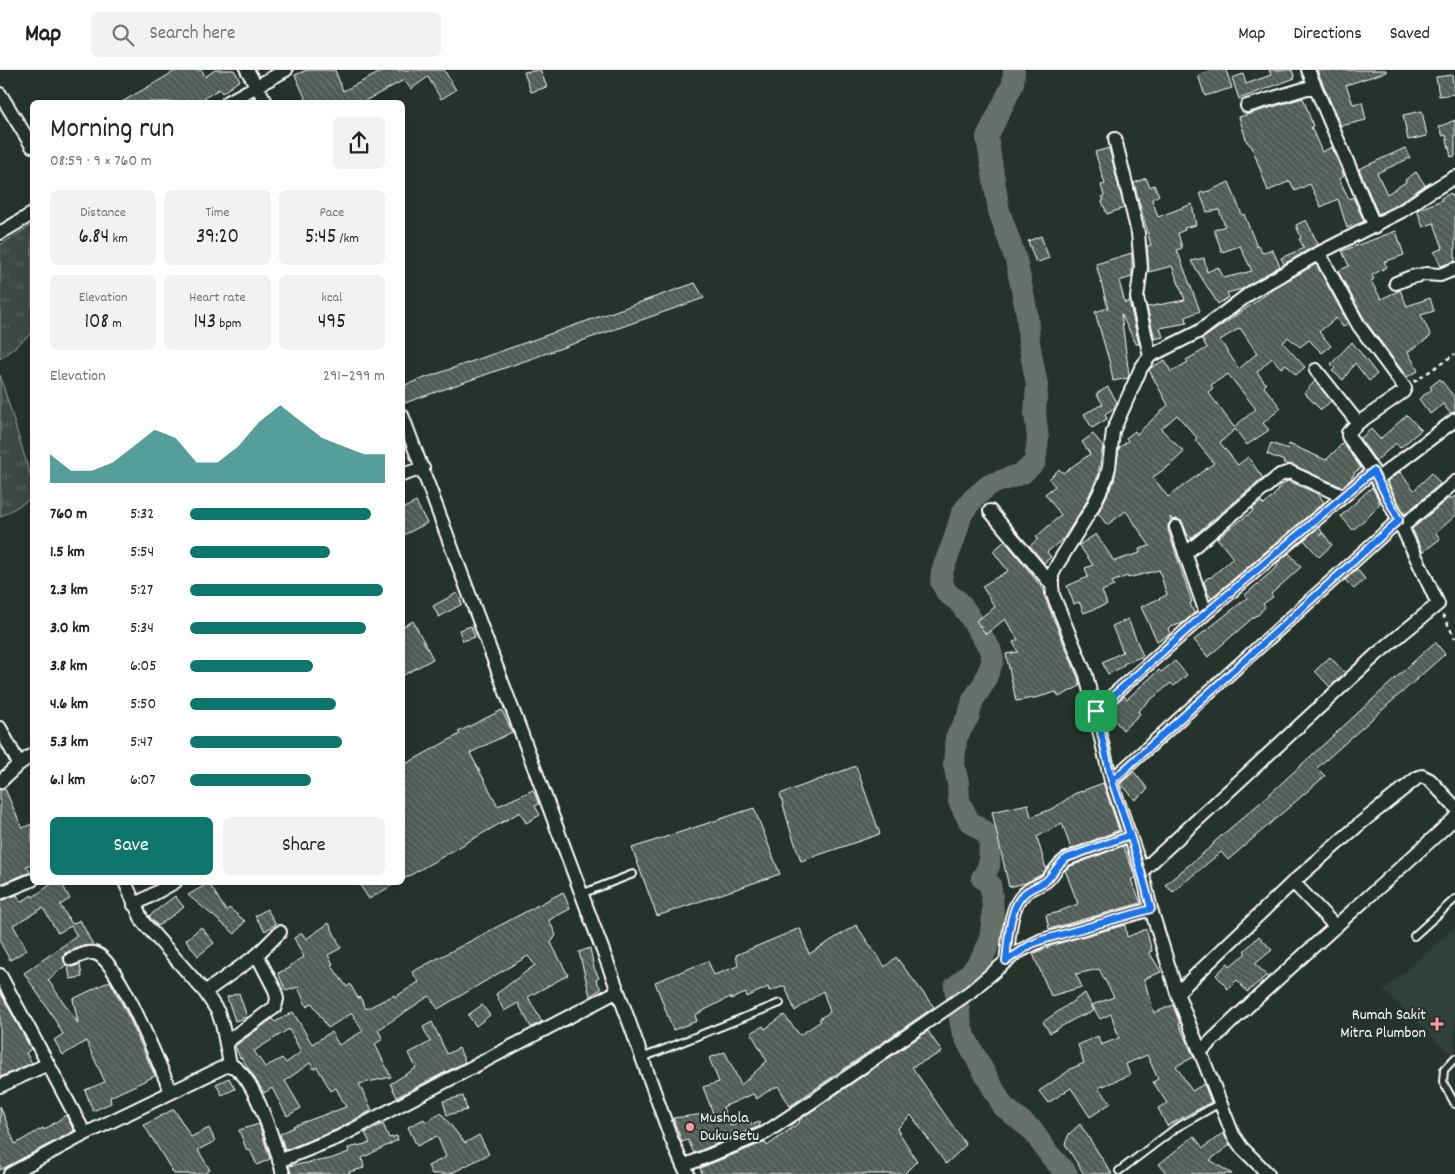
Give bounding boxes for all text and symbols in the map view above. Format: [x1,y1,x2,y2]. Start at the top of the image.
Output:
search box [91,12,441,57]
text: Map [25,18,61,52]
icon: search [109,21,137,49]
text: Search here [149,21,235,48]
text: Map [1238,22,1265,47]
text: Directions [1293,22,1362,47]
text: Saved [1390,22,1430,47]
text: Morning run [50,111,174,151]
button: share [333,117,385,169]
text: 08:59 · 9 × 760 m [50,150,152,173]
text: Distance [80,203,126,223]
text: Time [206,203,229,223]
text: Pace [319,203,344,223]
text: 6.84 [78,223,109,253]
text: 39:20 [196,223,239,253]
text: 5:45 [305,223,336,253]
text: km [109,229,128,249]
text: /km [336,229,359,249]
text: Elevation [79,288,128,308]
text: Heart rate [189,288,246,308]
text: kcal [321,288,342,308]
text: 108 [85,308,109,338]
text: 143 [194,308,216,338]
text: 495 [318,308,346,338]
text: m [109,314,122,334]
text: bpm [216,314,241,334]
text: Elevation [50,365,106,388]
text: 291–299 m [323,365,385,388]
text: 760 m [50,503,87,526]
text: 5:32 [130,503,154,526]
text: 1.5 km [50,541,85,564]
text: 5:54 [130,541,154,564]
text: 2.3 km [50,579,88,602]
text: 5:27 [130,579,153,602]
text: 3.0 km [50,617,90,640]
text: 5:34 [130,617,154,640]
text: 3.8 km [50,655,87,678]
text: 6:05 [130,655,157,678]
pin [1075,690,1117,732]
text: 4.6 km [50,693,88,716]
text: 5:50 [130,693,156,716]
icon: arrive [1082,697,1110,725]
text: 5.3 km [50,731,88,754]
text: 5:47 [130,731,153,754]
text: 6.1 km [50,769,85,792]
text: 6:07 [130,769,155,792]
button: Save [50,817,213,875]
button: Share [223,817,385,875]
place label: Rumah Sakit Mitra Plumbon [1340,1004,1426,1045]
marker: Rumah Sakit Mitra Plumbon [1430,1017,1444,1031]
place label: Mushola Duku Setu [700,1107,759,1148]
marker: Mushola Duku Setu [684,1121,696,1133]

